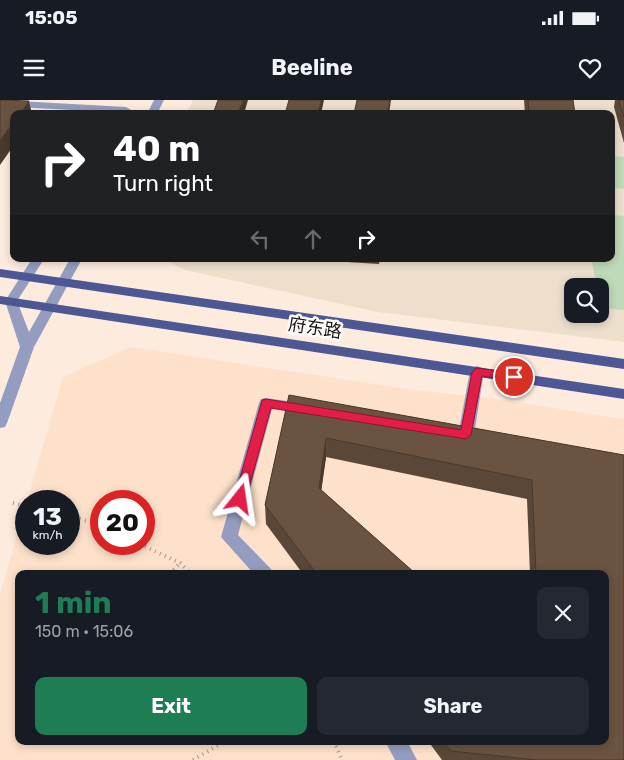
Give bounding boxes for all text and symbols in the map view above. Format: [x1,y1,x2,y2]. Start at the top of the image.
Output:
text: 15:05 [25,6,77,29]
icon: menu [20,54,48,82]
text: Beeline [271,54,353,81]
icon: heart [576,54,604,82]
text: 40 m [113,128,200,170]
icon: right [30,130,95,195]
text: Turn right [113,170,213,197]
icon: left [246,225,274,253]
icon: ahead [299,225,327,253]
icon: right [352,225,380,253]
map controls [564,278,609,323]
button: search [564,278,609,323]
street label: 府东路 [287,313,343,343]
pin [493,356,535,398]
icon: arrive [500,363,528,391]
position arrow [213,472,265,524]
speed limit sign: 20 [90,490,155,555]
text: 13 [33,502,62,531]
text: km/h [33,528,62,542]
text: 1 min [35,585,112,621]
button: close [537,587,589,639]
text: 150 m · 15:06 [35,622,133,641]
button: Exit [35,677,307,735]
button: Share [317,677,589,735]

